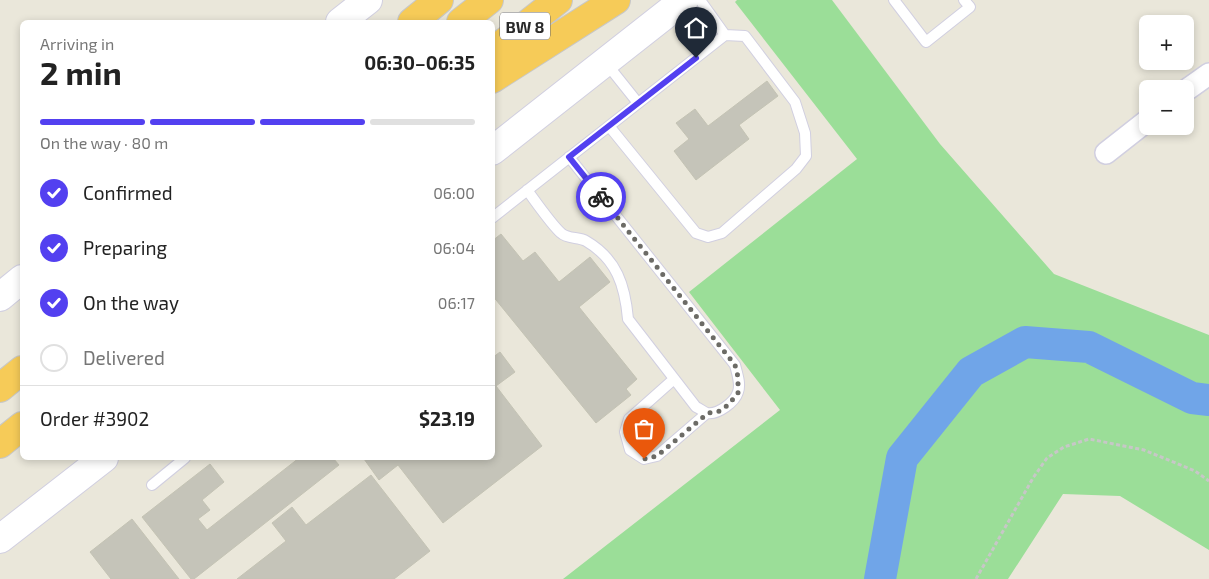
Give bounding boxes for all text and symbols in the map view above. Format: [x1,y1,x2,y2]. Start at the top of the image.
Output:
pin [675,7,717,58]
road number: BW 8 [500,12,550,40]
icon: home [682,14,710,42]
map controls [1139,15,1194,135]
button: + [1139,15,1194,70]
text: Arriving in [40,34,114,53]
text: 06:30–06:35 [364,51,475,74]
text: 2 min [40,53,122,91]
button: − [1139,80,1194,135]
text: On the way · 80 m [40,133,168,152]
courier [576,172,626,222]
icon: check [40,179,68,207]
text: Confirmed [83,181,173,204]
text: 06:00 [433,183,475,202]
icon: bike [587,183,615,211]
icon: check [40,234,68,262]
text: Preparing [83,236,167,259]
text: 06:04 [433,238,475,257]
icon: check [40,289,68,317]
text: On the way [83,291,179,314]
text: 06:17 [438,293,475,312]
text: Delivered [83,346,165,369]
text: Order #3902 [40,407,149,430]
text: $23.19 [419,407,475,430]
pin [623,408,665,459]
icon: bag [630,415,658,443]

